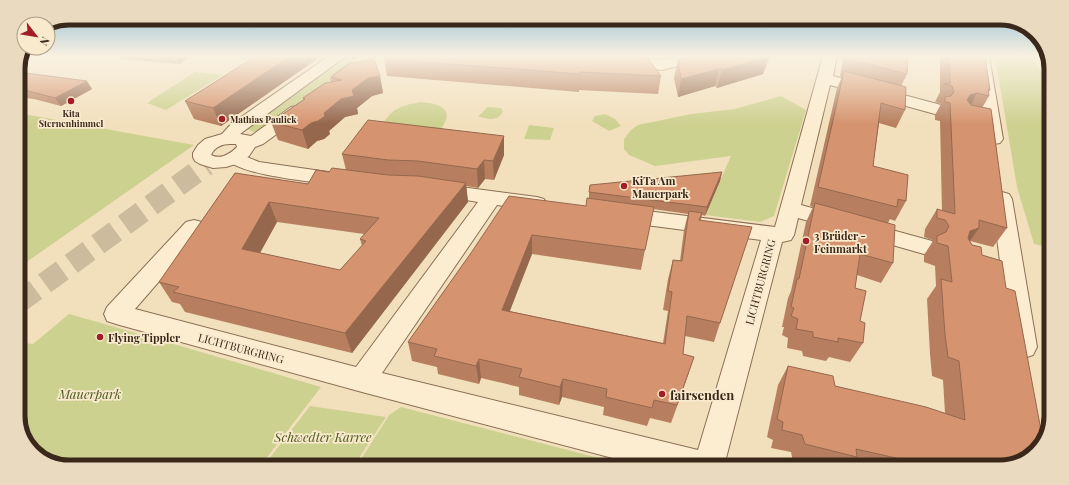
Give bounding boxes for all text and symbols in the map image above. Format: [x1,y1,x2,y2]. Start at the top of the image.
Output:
north arrow [16,16,56,56]
text: N [36,34,53,49]
marker: Kita Sternenhimmel [66,96,76,106]
place label: Kita Sternenhimmel [39,107,103,129]
place label: Mathias Paulick [230,113,297,125]
marker: Mathias Paulick [217,114,227,124]
place label: KiTa Am Mauerpark [632,173,689,201]
marker: KiTa Am Mauerpark [619,181,629,191]
place label: 3 Brüder - Feinmarkt [814,228,867,256]
marker: 3 Brüder - Feinmarkt [801,236,811,246]
street label: LICHTBURGRING [741,237,779,327]
street label: LICHTBURGRING [196,329,286,367]
place label: Flying Tippler [108,330,181,345]
marker: Flying Tippler [95,332,105,342]
park label: Mauerpark [58,385,122,402]
place label: fairsenden [670,386,734,403]
marker: fairsenden [657,389,667,399]
park label: Schwedter Karree [273,428,372,445]

